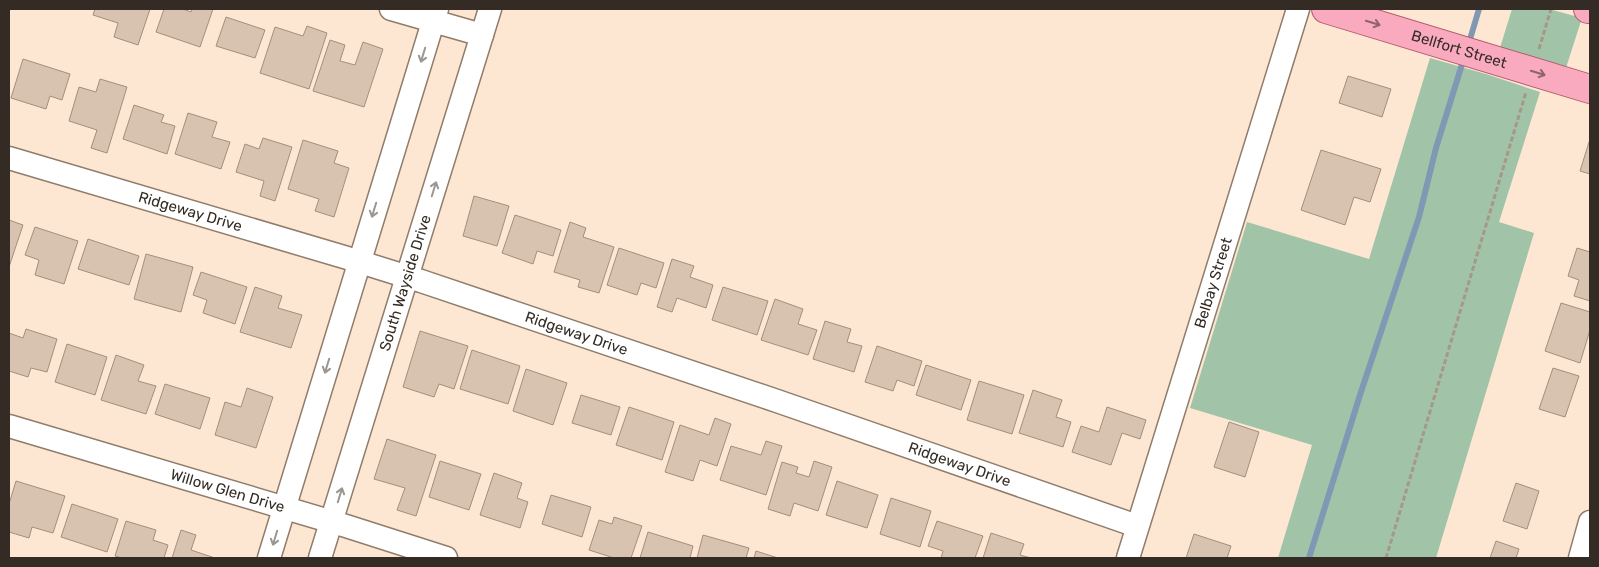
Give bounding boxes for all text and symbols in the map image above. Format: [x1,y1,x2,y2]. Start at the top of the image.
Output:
one-way arrow [1364,19,1380,29]
street label: Bellfort Street [1409,26,1509,72]
one-way arrow [417,47,427,63]
one-way arrow [1530,69,1546,79]
one-way arrow [430,182,439,198]
street label: Ridgeway Drive [136,188,244,235]
one-way arrow [369,202,379,218]
street label: South Wayside Drive [376,213,435,353]
street label: Belbay Street [1191,235,1236,331]
street label: Ridgeway Drive [523,308,630,359]
one-way arrow [322,357,332,373]
street label: Ridgeway Drive [906,438,1013,491]
street label: Willow Glen Drive [168,465,287,516]
one-way arrow [335,487,345,503]
one-way arrow [269,530,279,546]

